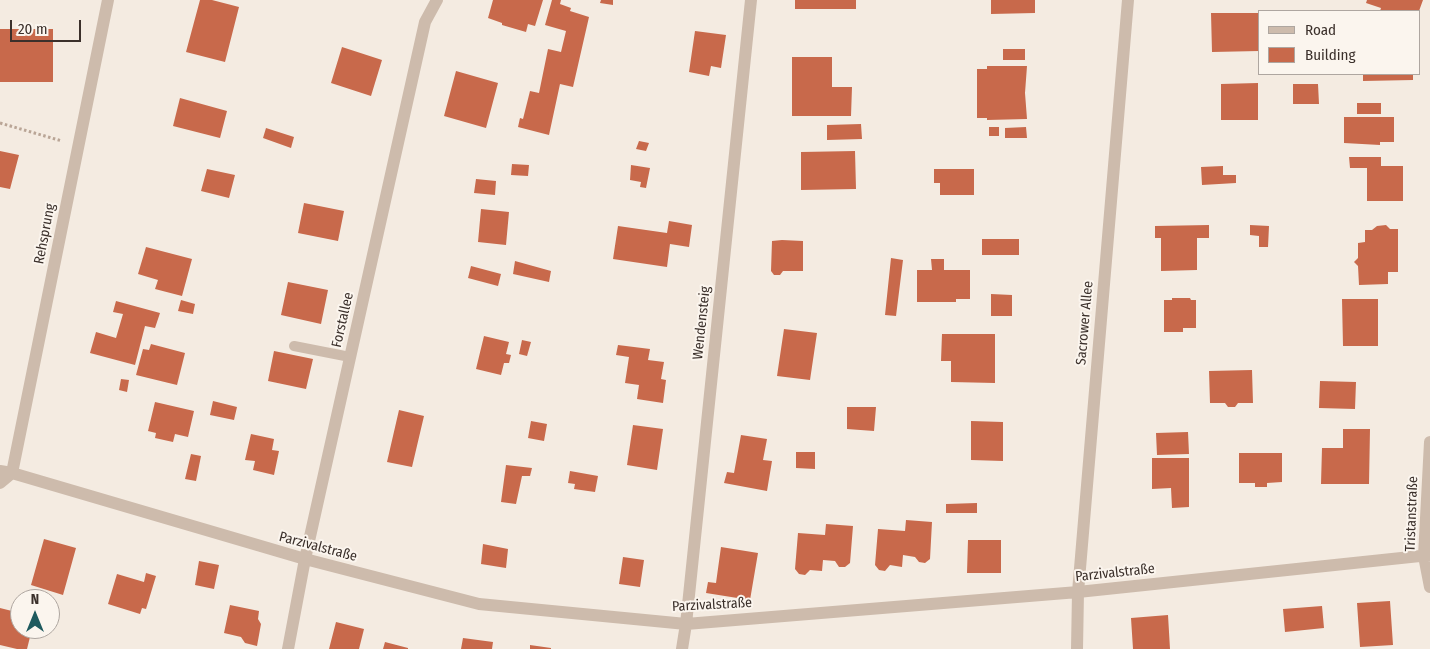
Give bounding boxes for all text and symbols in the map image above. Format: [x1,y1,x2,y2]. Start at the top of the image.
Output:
scale bar [12,10,84,42]
legend [1258,10,1420,75]
text: 20 m [18,20,48,38]
text: Road [1305,21,1336,39]
text: Building [1305,46,1356,64]
street label: Rehsprung [31,202,59,266]
street label: Sacrower Allee [1073,280,1097,366]
street label: Wendensteig [690,285,714,361]
street label: Forstallee [329,291,357,349]
street label: Tristanstraße [1402,476,1422,552]
street label: Parzivalstraße [277,529,359,565]
street label: Parzivalstraße [1074,560,1156,586]
north arrow [10,589,60,639]
text: N [31,591,39,608]
street label: Parzivalstraße [672,595,752,615]

